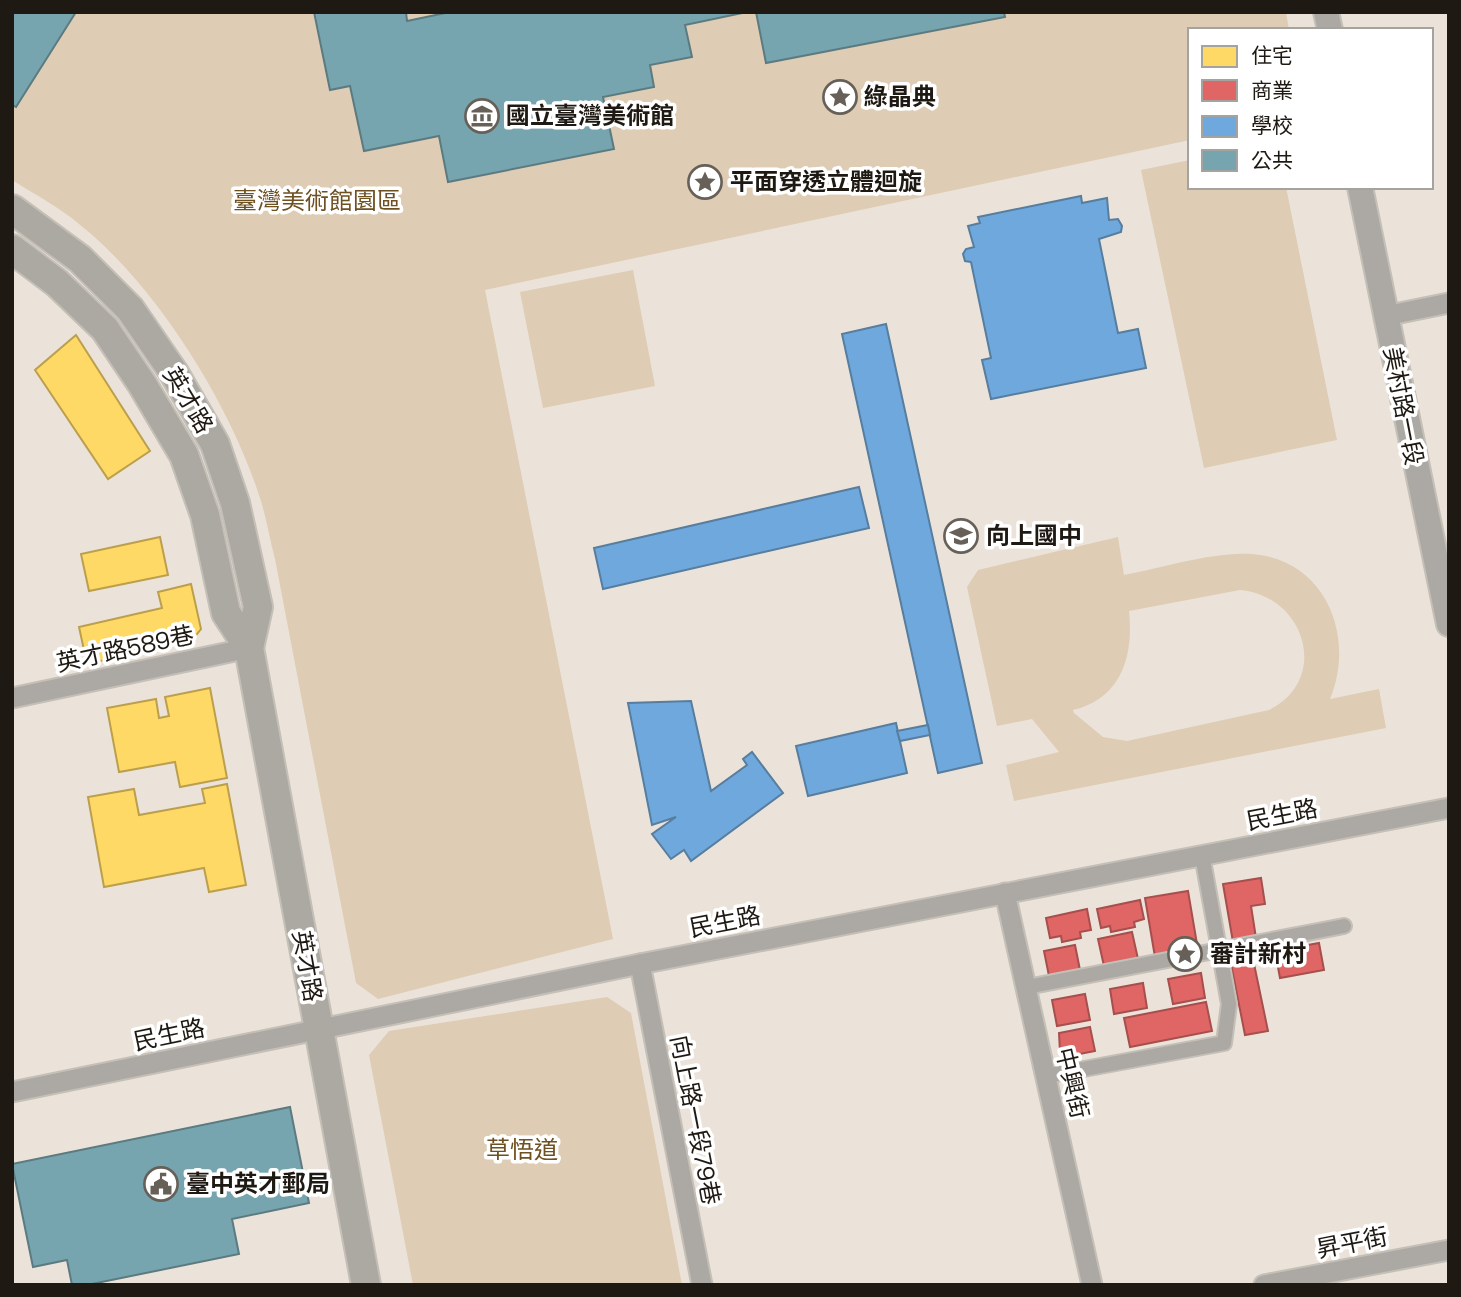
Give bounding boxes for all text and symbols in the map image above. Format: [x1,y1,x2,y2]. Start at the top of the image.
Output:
legend [1188,28,1433,189]
text: 住宅 [1251,42,1293,69]
text: 商業 [1251,77,1293,104]
place icon: 綠晶典 [821,78,859,116]
place label: 綠晶典 [864,81,936,112]
museum icon: 國立臺灣美術館 [463,97,501,135]
place label: 國立臺灣美術館 [506,100,674,131]
text: 學校 [1251,112,1293,139]
text: 公共 [1251,147,1293,174]
place icon: 平面穿透立體迴旋 [686,163,724,201]
place label: 平面穿透立體迴旋 [730,166,922,197]
park label: 臺灣美術館園區 [233,185,401,216]
street label: 美村路一段 [1377,344,1430,468]
street label: 英才路 [157,361,220,439]
school or university icon: 向上國中 [942,517,980,555]
place label: 向上國中 [986,520,1082,551]
street label: 英才路589巷 [53,619,197,678]
street label: 民生路 [1244,792,1320,837]
street label: 民生路 [687,899,763,944]
street label: 英才路 [286,928,329,1004]
place icon: 審計新村 [1166,935,1204,973]
place label: 審計新村 [1210,938,1306,969]
street label: 民生路 [130,1012,207,1057]
street label: 向上路一段79巷 [664,1032,727,1207]
street label: 中興街 [1049,1044,1096,1121]
park label: 草悟道 [486,1134,558,1165]
public building icon: 臺中英才郵局 [142,1165,180,1203]
place label: 臺中英才郵局 [186,1168,330,1199]
street label: 昇平街 [1314,1220,1390,1265]

